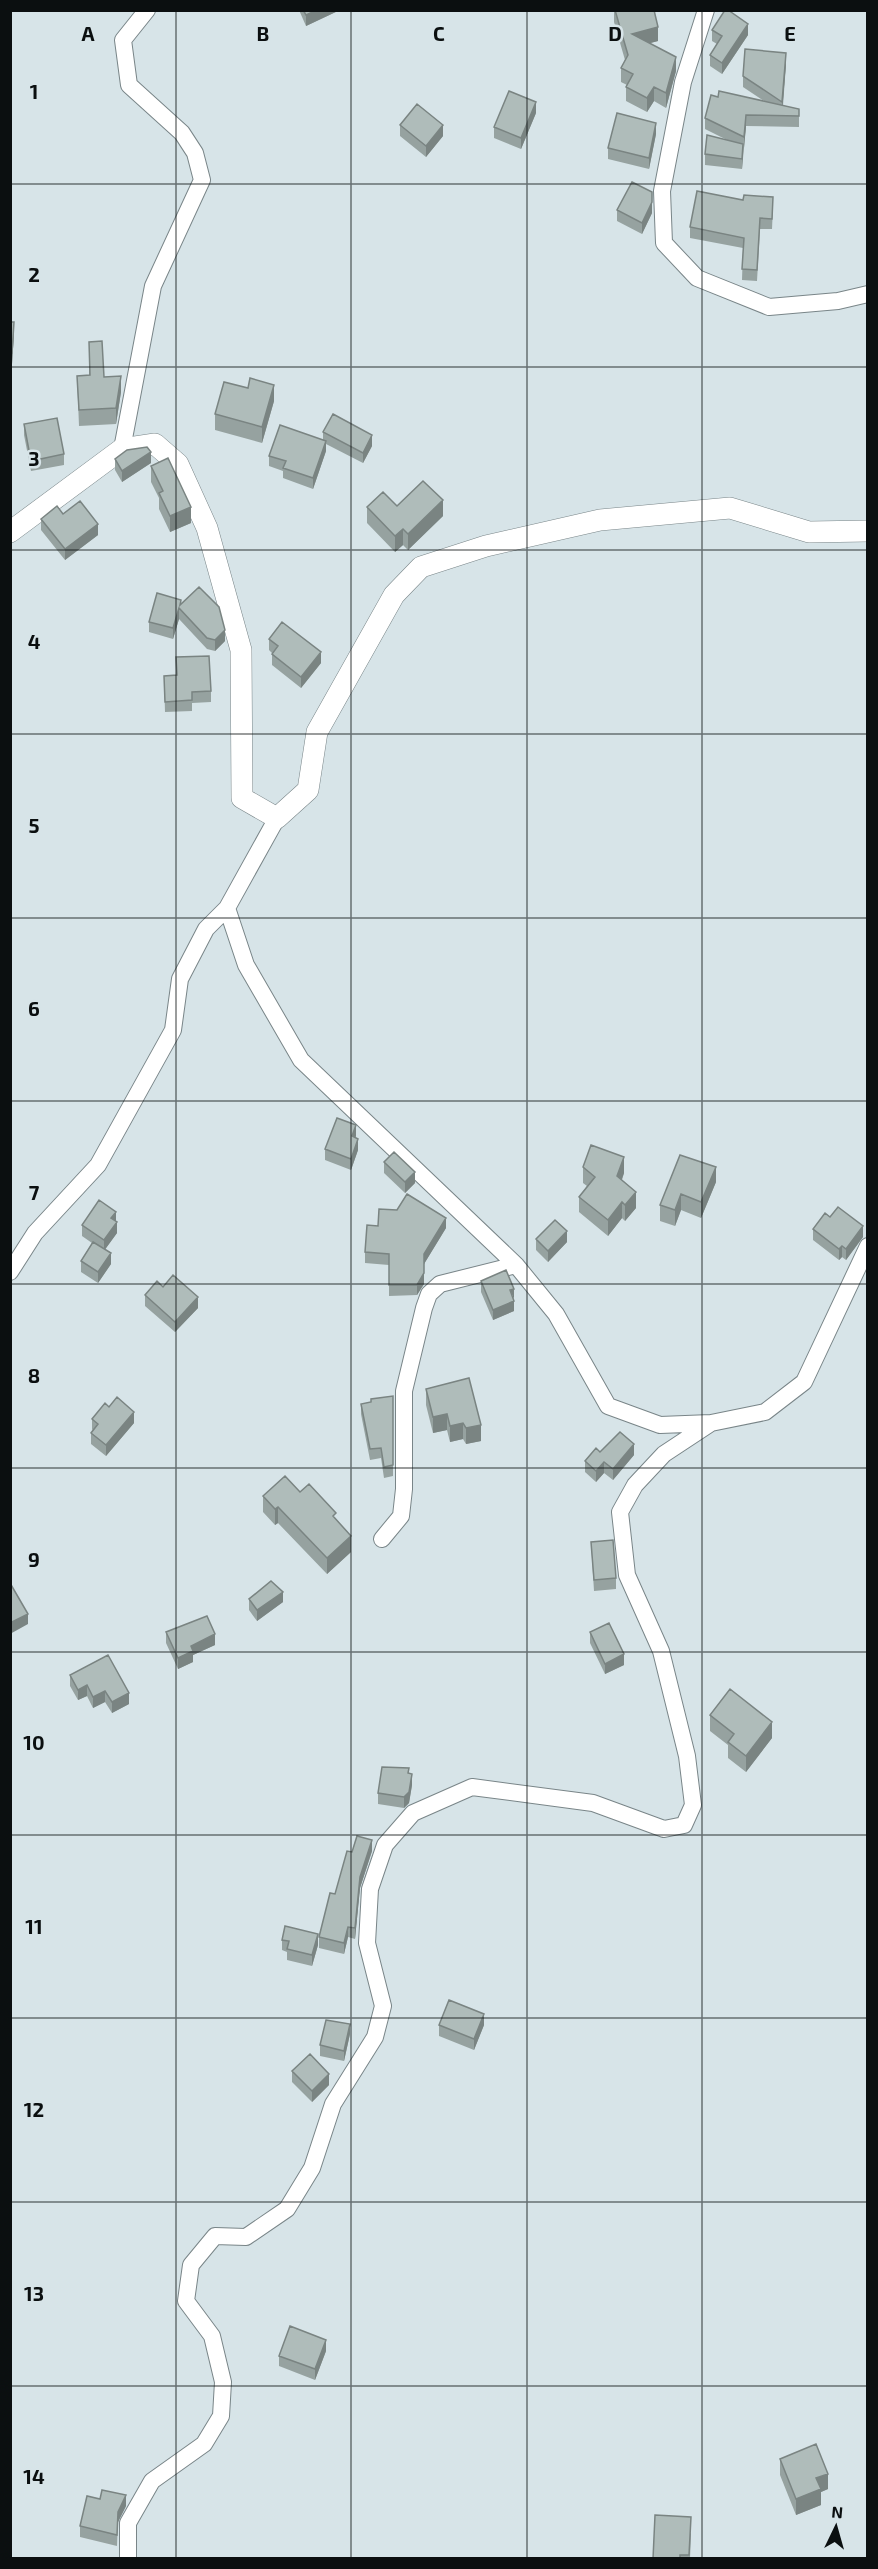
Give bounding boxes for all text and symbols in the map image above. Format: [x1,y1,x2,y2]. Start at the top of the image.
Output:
text: A [81,21,95,45]
text: B [257,21,269,45]
text: C [433,21,445,45]
text: D [608,21,622,45]
text: E [784,21,796,45]
text: 1 [30,79,38,103]
text: 2 [28,262,40,286]
text: 3 [28,446,40,470]
text: 4 [28,629,41,653]
text: 5 [28,813,40,837]
text: 6 [28,996,40,1020]
text: 7 [29,1180,40,1204]
text: 8 [28,1363,40,1387]
text: 9 [28,1547,40,1571]
text: 10 [23,1730,45,1754]
text: 11 [25,1914,43,1938]
text: 12 [24,2097,44,2121]
text: 13 [24,2281,44,2305]
text: 14 [23,2464,45,2488]
north arrow [806,2497,866,2557]
text: N [831,2502,844,2522]

